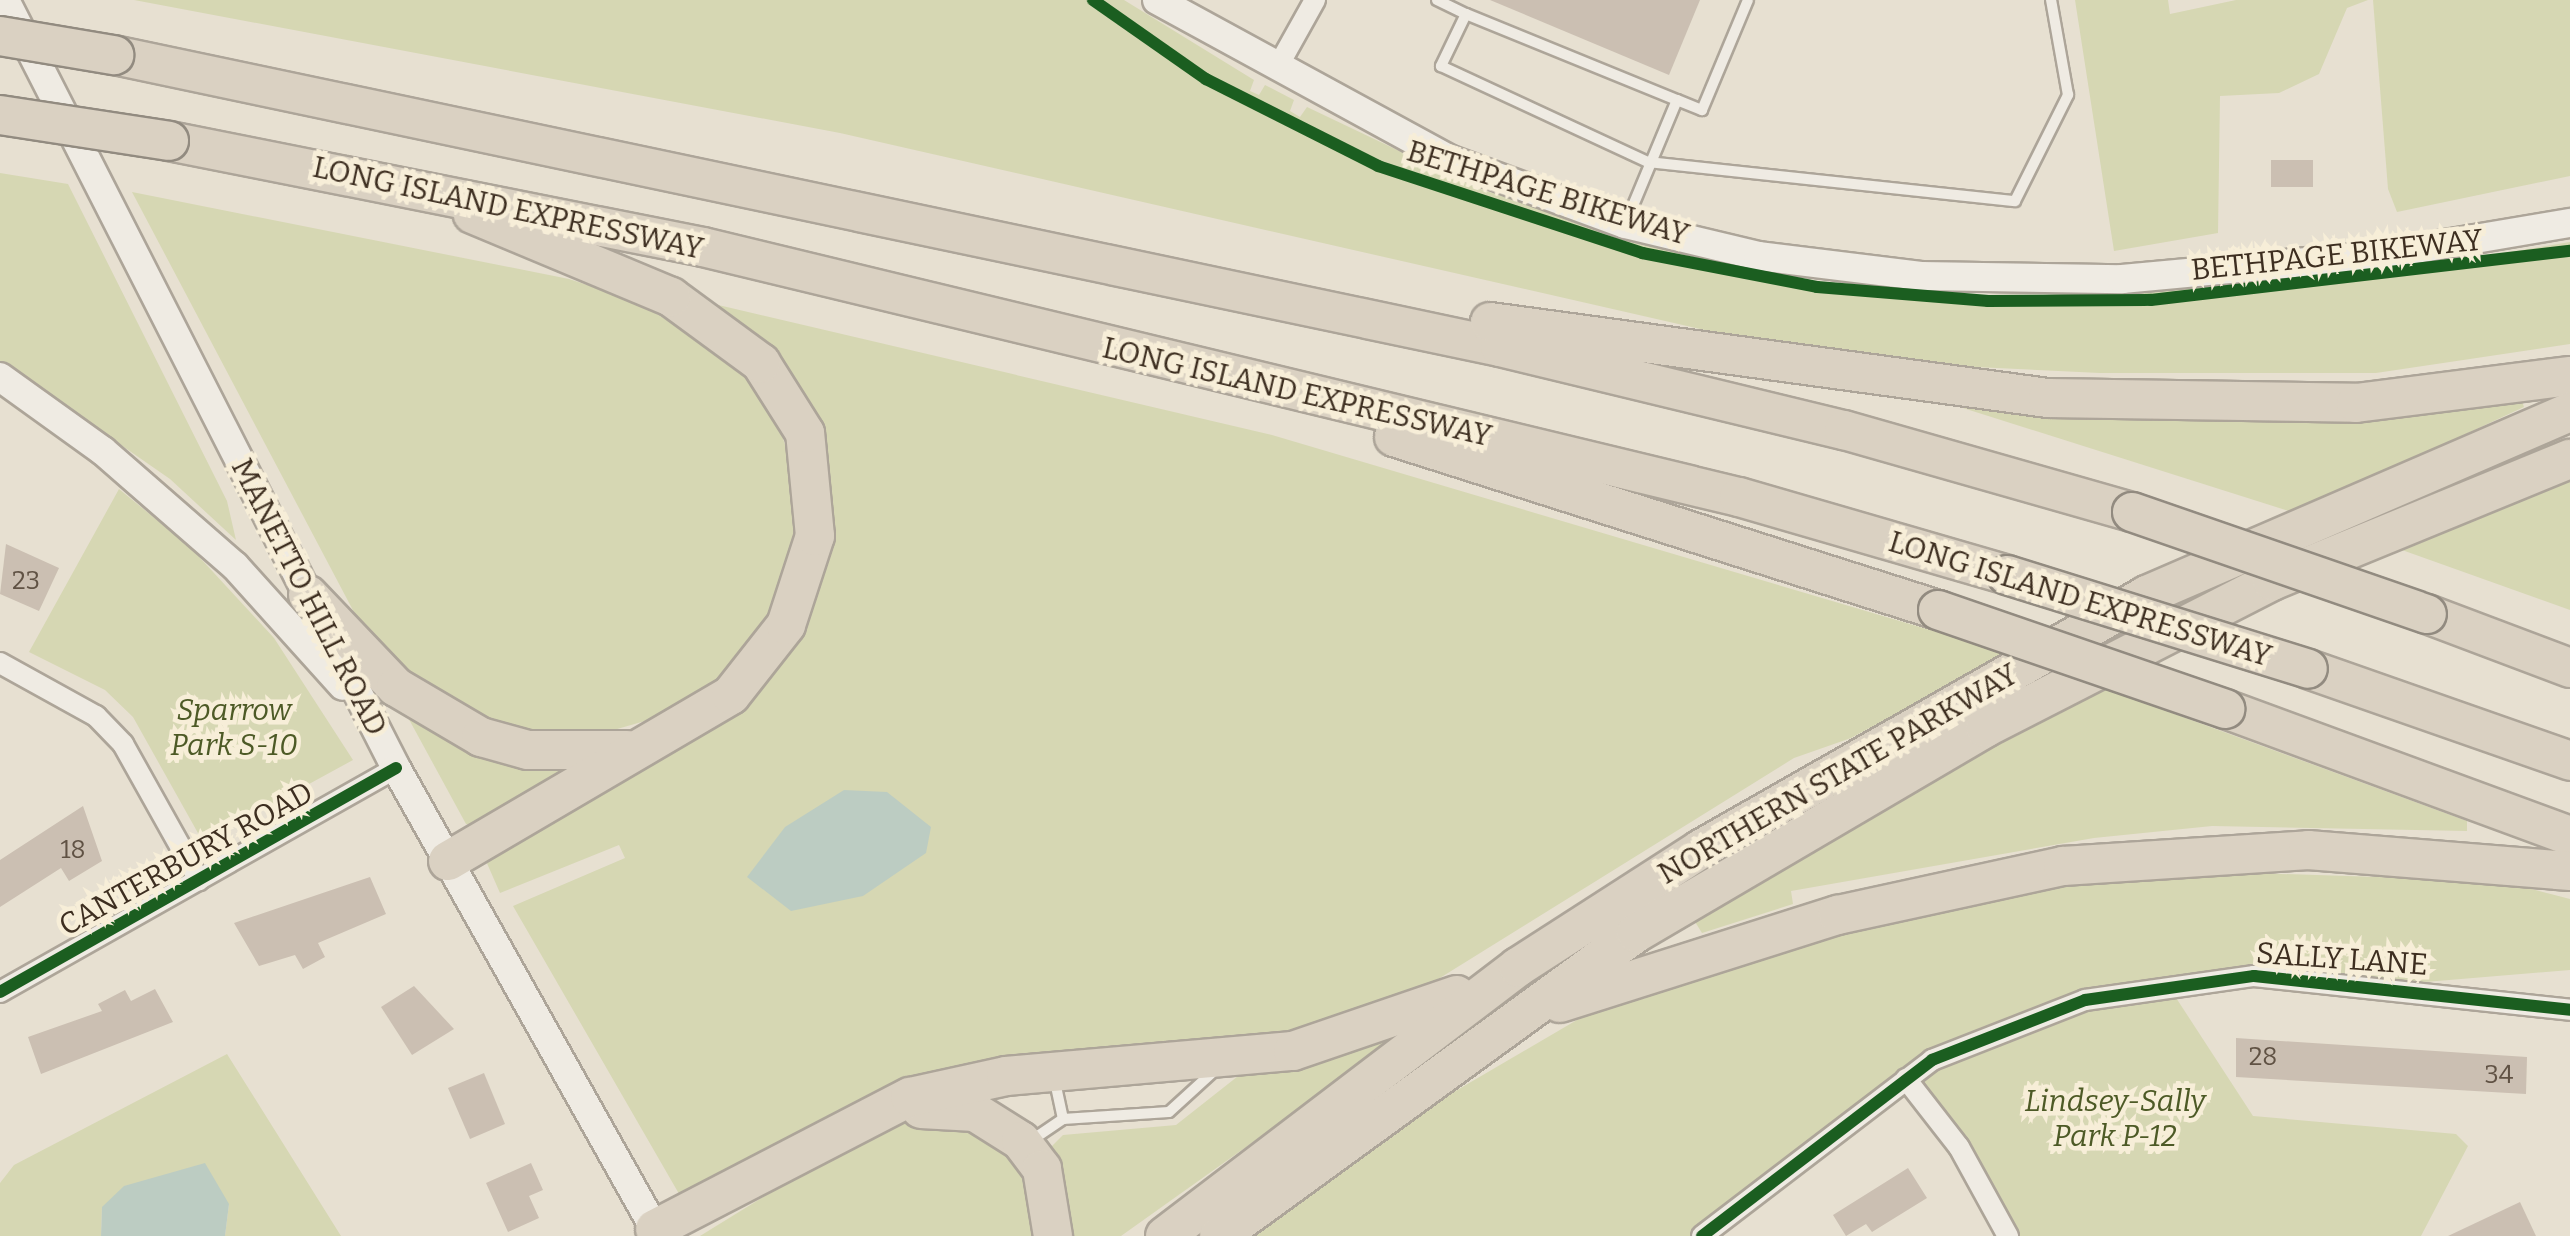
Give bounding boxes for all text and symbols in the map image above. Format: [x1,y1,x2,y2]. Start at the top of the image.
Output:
street label: BETHPAGE BIKEWAY [1403,133,1693,253]
street label: LONG ISLAND EXPRESSWAY [310,149,706,267]
street label: BETHPAGE BIKEWAY [2189,222,2485,288]
street label: LONG ISLAND EXPRESSWAY [1099,330,1495,454]
street label: MANETTO HILL ROAD [224,453,394,741]
street label: LONG ISLAND EXPRESSWAY [1884,524,2276,674]
house number: 23 [12,566,40,596]
street label: NORTHERN STATE PARKWAY [1652,656,2024,892]
park label: Sparrow Park S-10 [170,692,298,762]
street label: CANTERBURY ROAD [53,774,319,944]
house number: 18 [60,835,86,865]
street label: SALLY LANE [2255,935,2429,983]
house number: 28 [2249,1042,2277,1072]
house number: 34 [2485,1060,2513,1090]
park label: Lindsey-Sally Park P-12 [2024,1083,2206,1154]

